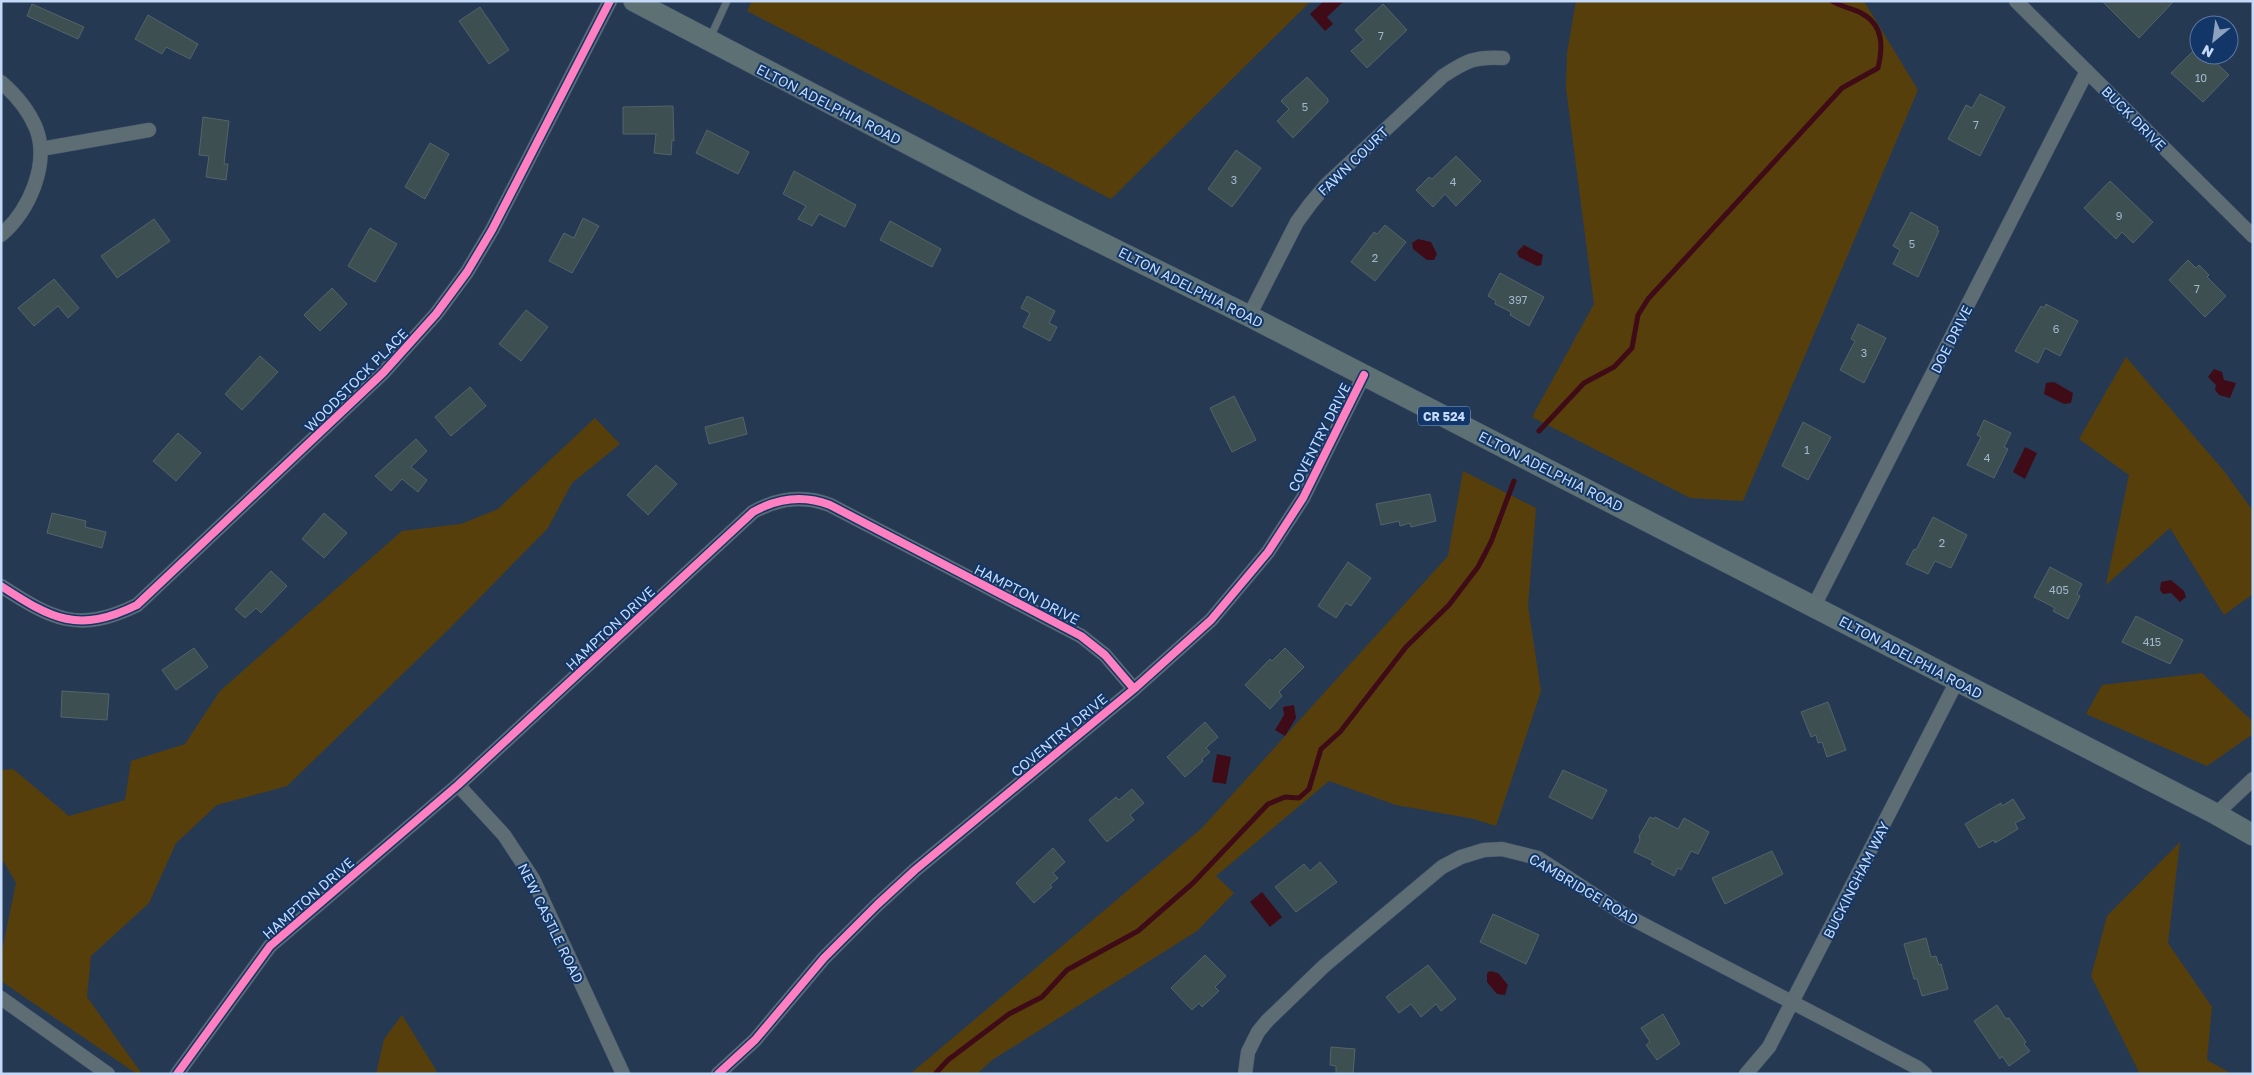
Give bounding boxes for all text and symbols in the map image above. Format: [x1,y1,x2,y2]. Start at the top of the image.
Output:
north arrow [2189,15,2239,65]
house number: 7 [1378,29,1384,42]
text: N [2199,42,2216,62]
street label: ELTON ADELPHIA ROAD [754,60,904,148]
house number: 10 [2195,71,2207,84]
street label: BUCK DRIVE [2098,82,2170,154]
house number: 5 [1302,100,1308,113]
house number: 7 [1973,118,1979,131]
street label: FAWN COURT [1314,123,1392,199]
house number: 3 [1231,173,1237,186]
house number: 4 [1450,175,1457,188]
house number: 9 [2116,209,2122,222]
house number: 5 [1909,237,1915,250]
street label: ELTON ADELPHIA ROAD [1116,243,1266,331]
house number: 2 [1372,251,1378,264]
house number: 7 [2194,282,2200,295]
house number: 397 [1509,293,1528,306]
street label: DOE DRIVE [1927,302,1975,376]
house number: 6 [2053,322,2060,335]
street label: WOODSTOCK PLACE [301,325,411,435]
house number: 3 [1861,346,1867,359]
street label: COVENTRY DRIVE [1284,380,1354,494]
road number: CR 524 [1418,406,1470,426]
street label: ELTON ADELPHIA ROAD [1476,427,1626,515]
house number: 1 [1804,443,1810,456]
house number: 4 [1984,451,1991,464]
house number: 2 [1939,536,1945,549]
street label: HAMPTON DRIVE [972,560,1082,628]
street label: HAMPTON DRIVE [562,582,658,674]
house number: 405 [2049,583,2069,596]
street label: ELTON ADELPHIA ROAD [1836,612,1986,702]
house number: 415 [2143,635,2161,648]
street label: COVENTRY DRIVE [1008,690,1110,780]
street label: BUCKINGHAM WAY [1819,819,1893,941]
street label: CAMBRIDGE ROAD [1526,850,1642,928]
street label: HAMPTON DRIVE [259,854,357,942]
street label: NEW CASTLE ROAD [515,860,587,986]

